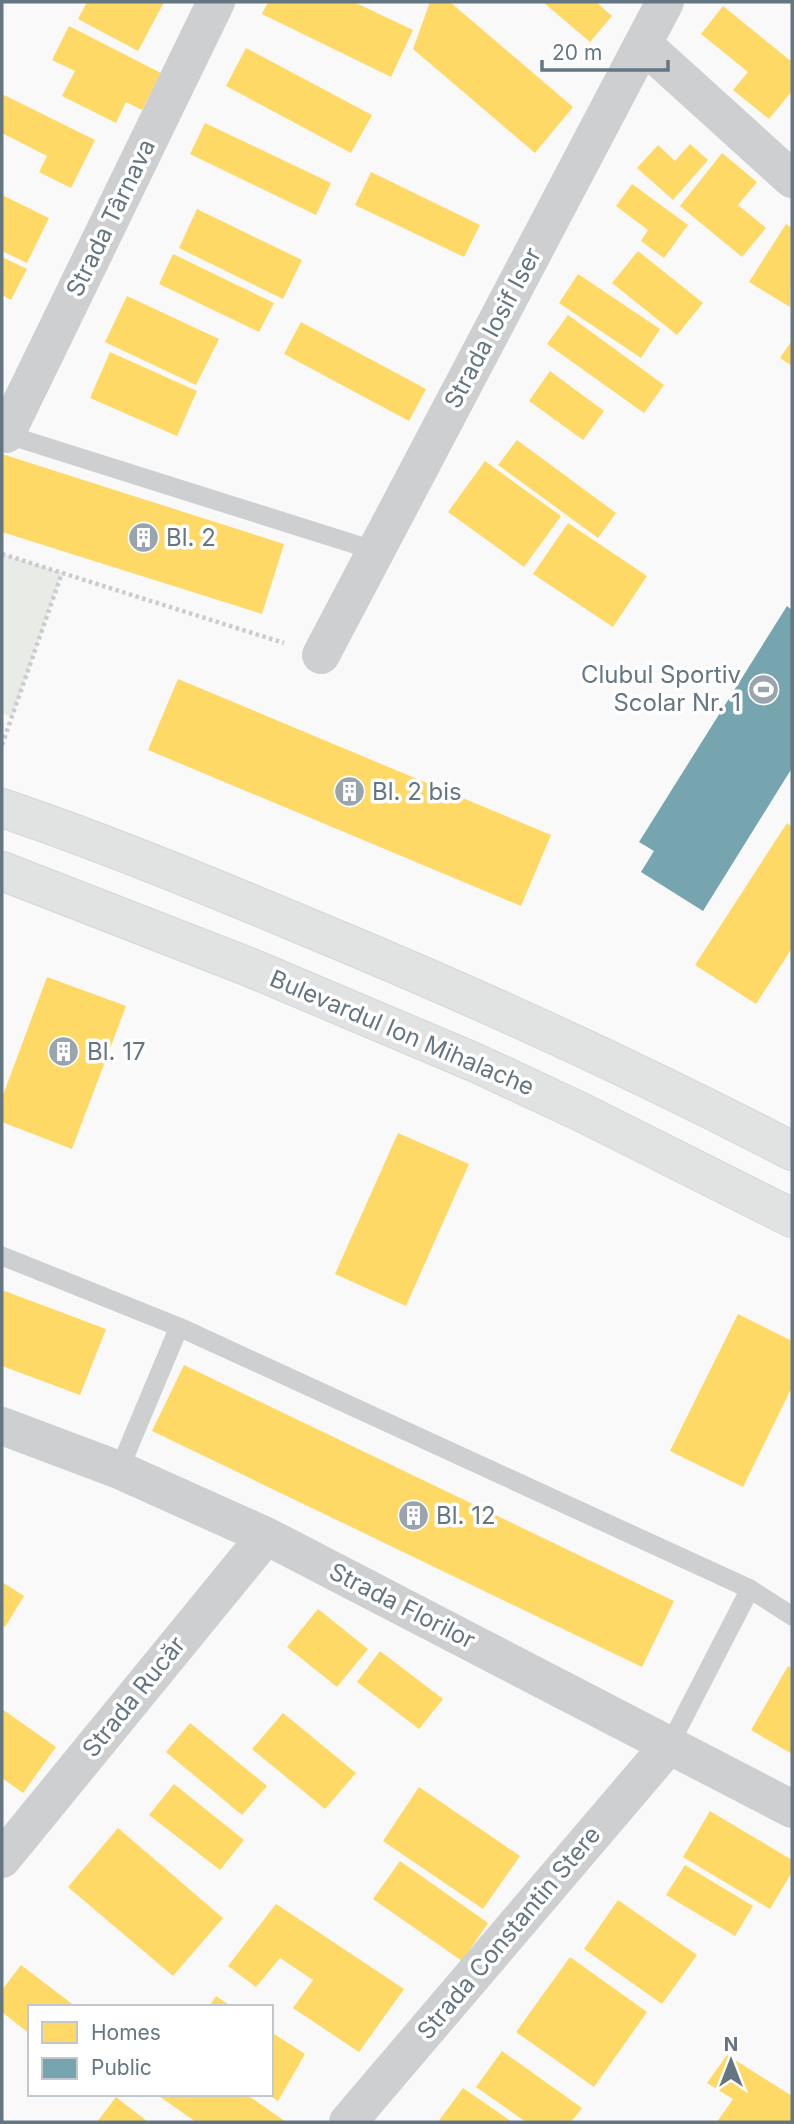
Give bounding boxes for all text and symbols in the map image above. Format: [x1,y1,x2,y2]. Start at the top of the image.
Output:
scale bar [542,28,668,72]
text: 20 m [552,40,602,65]
street label: Strada Târnava [60,134,161,301]
street label: Strada Iosif Iser [438,242,547,413]
building icon: Bl. 2 [126,521,160,555]
place label: Bl. 2 [166,523,216,552]
place label: Clubul Sportiv Scolar Nr. 1 [581,660,741,717]
sports icon: Clubul Sportiv Scolar Nr. 1 [747,672,781,706]
building icon: Bl. 2 bis [332,775,366,809]
place label: Bl. 2 bis [372,777,462,806]
street label: Bulevardul Ion Mihalache [266,964,539,1101]
building icon: Bl. 17 [47,1035,81,1069]
place label: Bl. 17 [87,1037,146,1066]
building icon: Bl. 12 [396,1499,430,1533]
place label: Bl. 12 [436,1501,496,1530]
street label: Strada Florilor [325,1556,480,1655]
street label: Strada Rucăr [76,1631,191,1763]
street label: Strada Constantin Stere [411,1820,606,2045]
legend [28,2005,273,2096]
text: Homes [91,2020,161,2045]
north arrow [696,2026,766,2096]
text: N [724,2033,738,2056]
text: Public [91,2055,152,2080]

